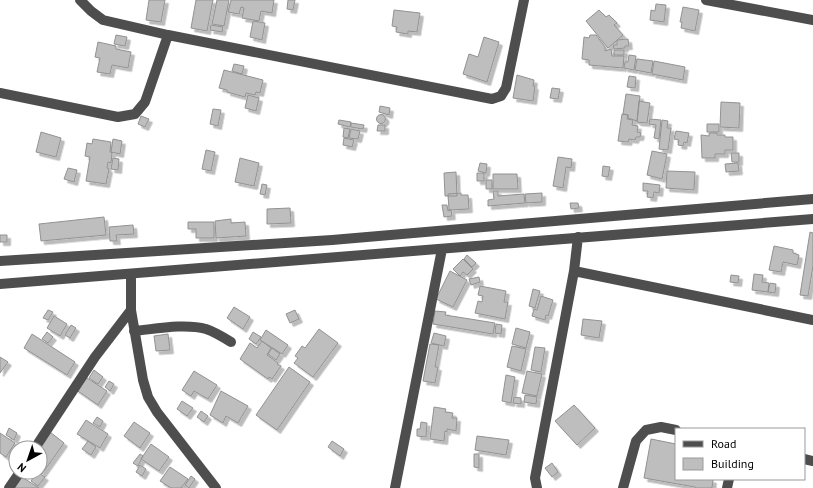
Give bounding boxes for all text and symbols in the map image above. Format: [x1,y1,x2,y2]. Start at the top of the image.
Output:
legend [675,428,805,480]
text: Road [711,436,736,451]
north arrow [8,440,48,480]
text: Building [711,456,754,471]
text: N [14,460,29,475]

